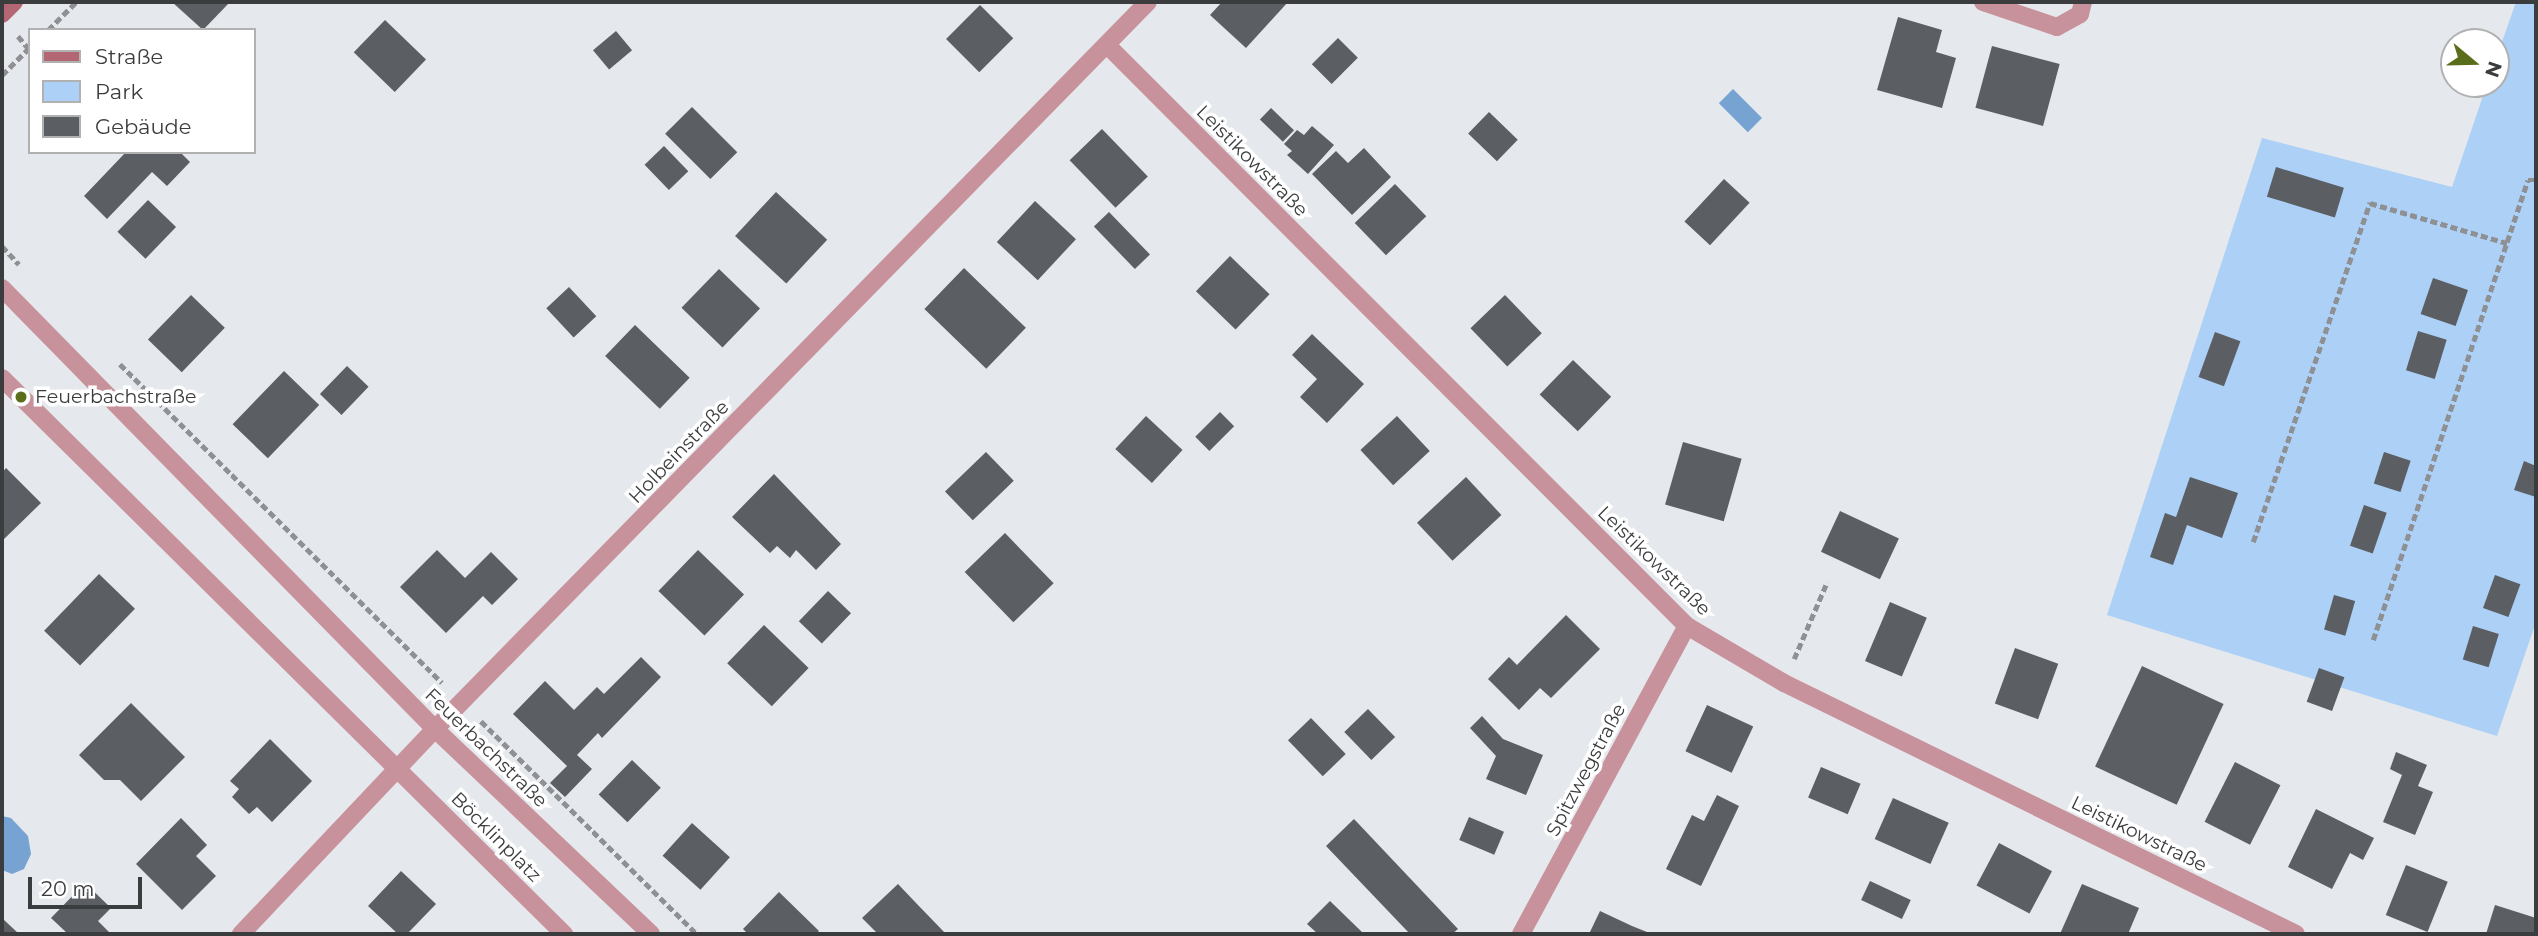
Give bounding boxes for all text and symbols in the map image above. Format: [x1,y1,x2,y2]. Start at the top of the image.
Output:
legend [28,28,256,154]
north arrow [2440,28,2510,98]
text: Straße [95,44,163,69]
text: N [2480,58,2507,80]
text: Park [95,79,143,104]
street label: Leistikowstraße [1192,101,1312,221]
text: Gebäude [95,114,192,139]
place label: Feuerbachstraße [35,386,197,408]
marker: Feuerbachstraße [13,389,29,405]
street label: Holbeinstraße [624,396,734,508]
street label: Leistikowstraße [1593,501,1715,621]
street label: Feuerbachstraße [420,684,552,812]
street label: Spitzwegstraße [1541,700,1631,840]
street label: Böcklinplatz [446,787,546,887]
street label: Leistikowstraße [2067,791,2211,877]
scale bar [32,862,145,906]
text: 20 m [41,876,95,901]

